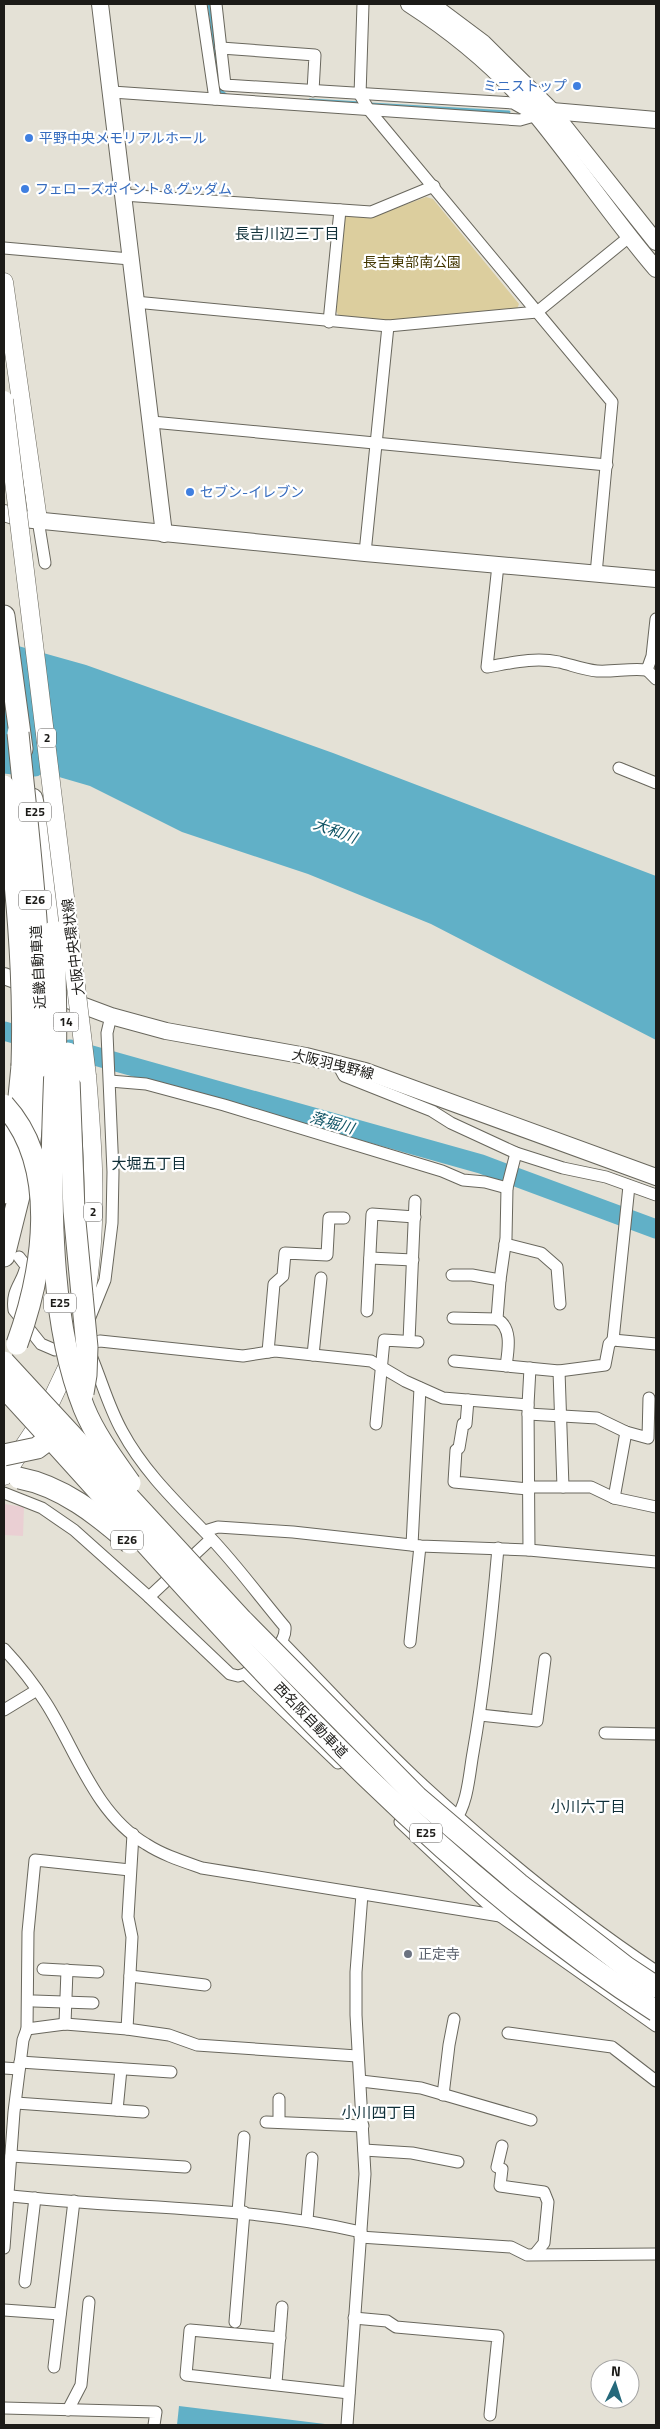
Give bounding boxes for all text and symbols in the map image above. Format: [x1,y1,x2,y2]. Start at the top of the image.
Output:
place label: ミニストップ [483,75,567,96]
marker: ミニストップ [571,80,583,92]
place label: 平野中央メモリアルホール [39,127,207,148]
marker: 平野中央メモリアルホール [23,132,35,144]
place label: フェローズポイント & グッダム [35,178,232,199]
marker: フェローズポイント & グッダム [19,183,31,195]
district label: 長吉川辺三丁目 [234,222,340,245]
park label: 長吉東部南公園 [363,251,461,272]
place label: セブン-イレブン [200,481,304,502]
marker: セブン-イレブン [184,486,196,498]
road number: 2 [38,728,56,748]
road number: E25 [19,802,51,822]
water label: 大和川 [310,812,362,850]
road number: E26 [19,890,51,910]
street label: 大阪中央環状線 [56,897,89,997]
street label: 近畿自動車道 [25,925,50,1010]
road number: 14 [54,1012,78,1032]
street label: 大阪羽曳野線 [290,1043,376,1084]
water label: 落堀川 [307,1105,359,1140]
district label: 大堀五丁目 [111,1152,187,1175]
road number: 2 [84,1202,102,1222]
road number: E25 [44,1294,76,1312]
road number: E26 [111,1530,143,1550]
street label: 西名阪自動車道 [270,1677,353,1762]
district label: 小川六丁目 [550,1795,626,1818]
road number: E25 [410,1824,442,1842]
place label: 正定寺 [418,1943,460,1964]
marker: 正定寺 [402,1948,414,1960]
district label: 小川四丁目 [341,2101,417,2124]
north arrow [590,2359,640,2409]
text: N [610,2360,622,2381]

